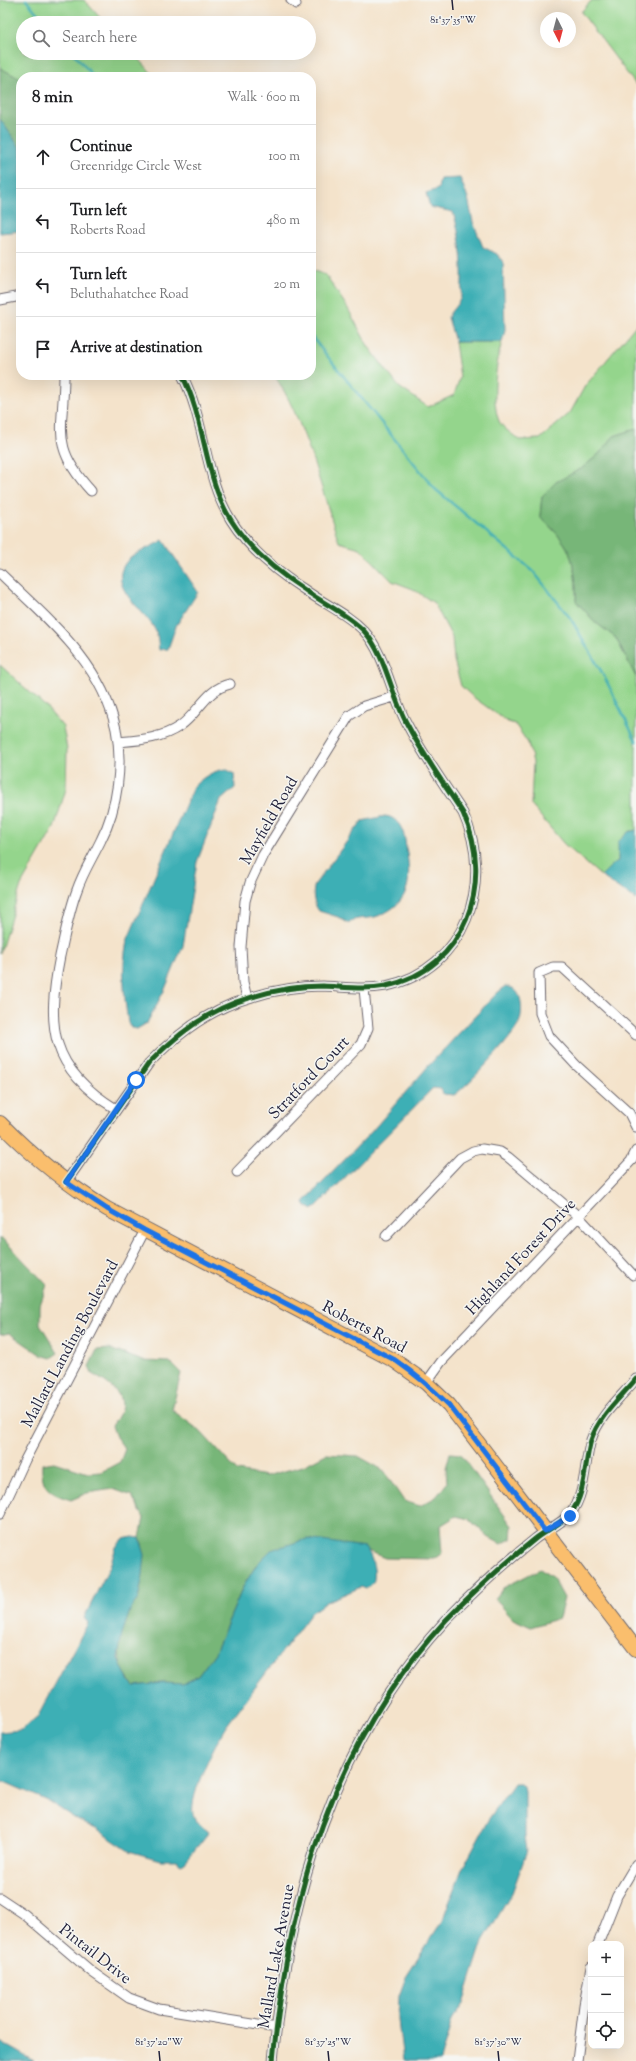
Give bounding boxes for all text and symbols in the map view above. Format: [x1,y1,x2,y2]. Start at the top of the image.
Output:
north arrow [540,12,576,48]
text: 81°37'35"W [430,13,476,28]
search box [16,16,316,60]
icon: search [30,27,52,49]
text: Search here [62,28,137,49]
text: 8 min [32,86,73,110]
text: Walk · 600 m [227,89,300,107]
text: Continue [70,137,132,158]
icon: ahead [32,146,54,168]
text: 100 m [268,148,300,166]
text: Greenridge Circle West [70,158,202,176]
text: Turn left [70,201,127,222]
icon: left [32,210,54,232]
text: 480 m [267,212,300,230]
text: Roberts Road [70,222,146,240]
text: Turn left [70,265,127,286]
icon: left [32,274,54,296]
text: 20 m [274,276,300,294]
text: Beluthahatchee Road [70,286,189,304]
icon: arrive [32,338,54,360]
text: Arrive at destination [70,338,203,359]
street label: Mayfield Road [236,773,305,870]
street label: Stratford Court [264,1032,356,1126]
route start [127,1071,145,1089]
street label: Highland Forest Drive [461,1194,582,1321]
street label: Mallard Landing Boulevard [17,1256,125,1432]
street label: Roberts Road [317,1296,410,1360]
route end [561,1507,579,1525]
street label: Mallard Lake Avenue [253,1882,301,2031]
street label: Pintail Drive [53,1919,136,1991]
map controls [588,1941,624,2049]
button: + [588,1941,624,1977]
button: − [588,1977,624,2013]
button: locate [588,2013,624,2049]
text: 81°37'20"W [135,2035,183,2050]
text: 81°37'25"W [305,2035,351,2050]
text: 81°37'30"W [474,2035,522,2050]

